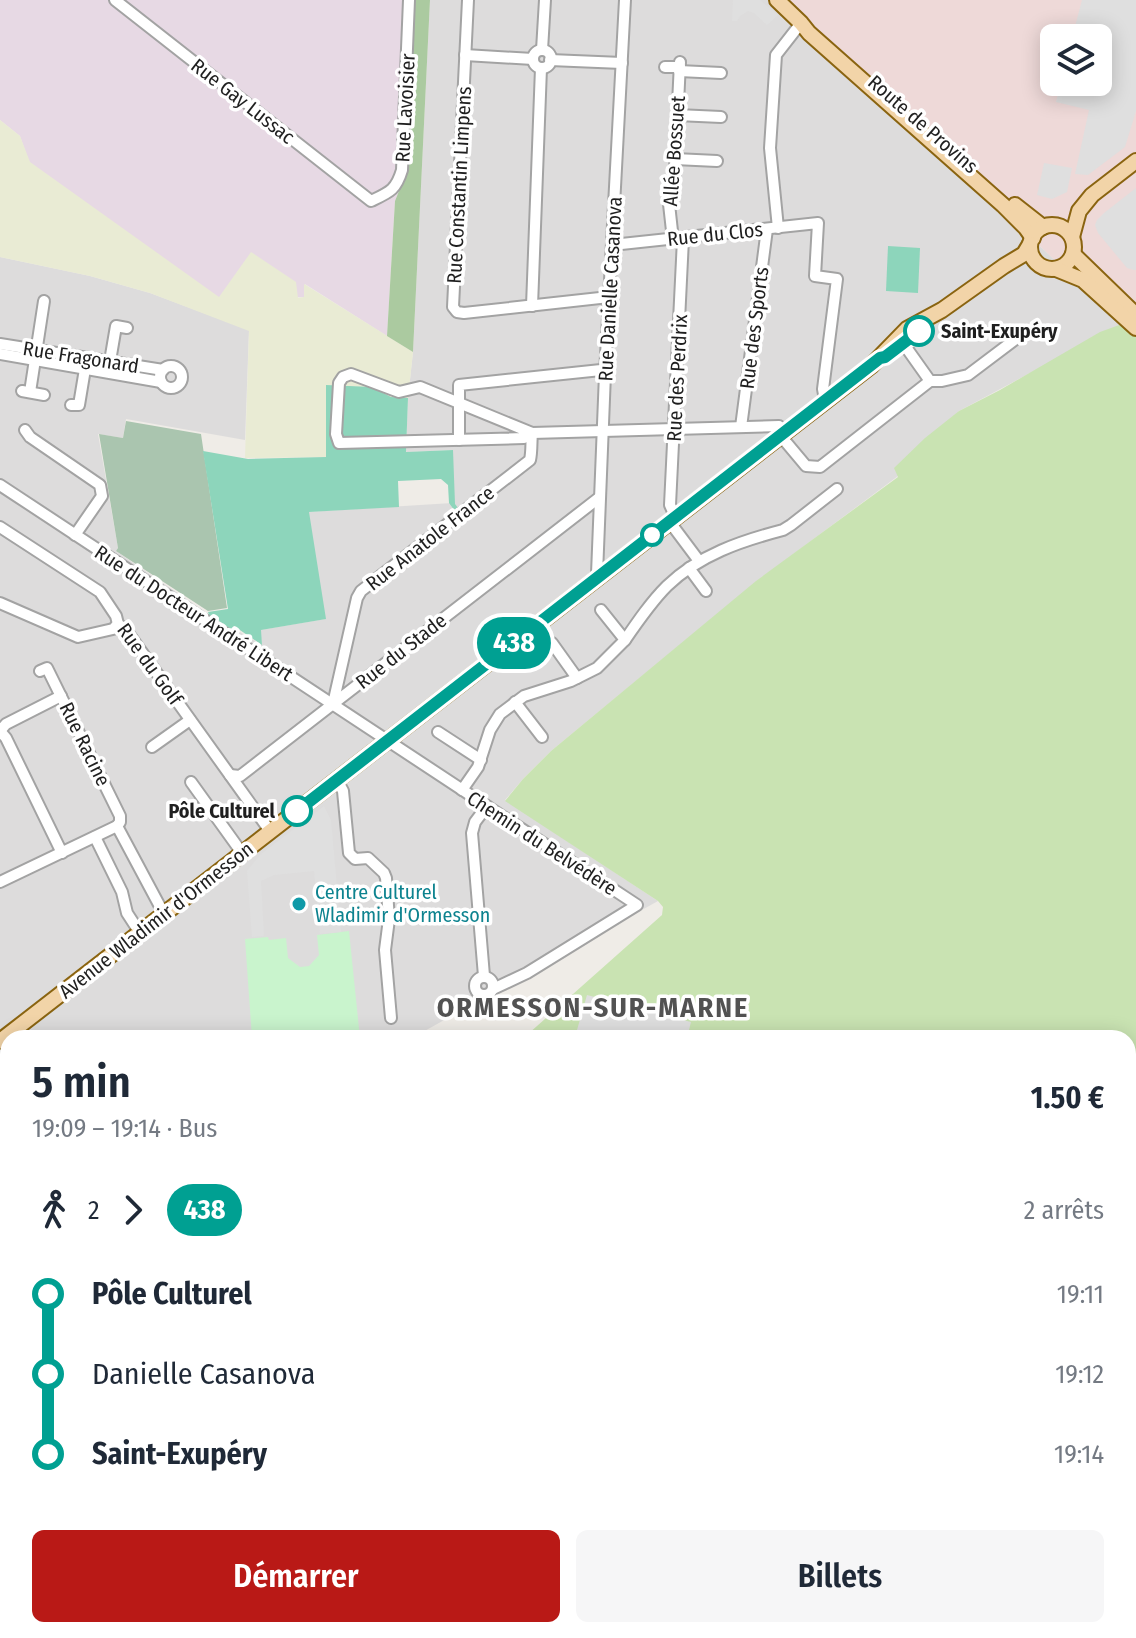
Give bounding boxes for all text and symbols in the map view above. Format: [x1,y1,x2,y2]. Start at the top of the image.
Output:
map controls [1040,24,1112,96]
button: layers [1040,24,1112,96]
street label: Rue Gay Lussac [187,53,300,149]
street label: Rue Lavoisier [390,53,420,163]
street label: Route de Provins [863,70,983,178]
street label: Rue Constantin Limpens [442,86,476,284]
street label: Allée Bossuet [658,95,690,207]
street label: Rue Danielle Casanova [593,196,627,382]
street label: Rue du Clos [666,217,764,251]
street label: Rue des Sports [735,266,773,390]
street label: Rue des Perdrix [662,314,692,442]
marker: Saint-Exupéry [904,316,934,346]
place label: Saint-Exupéry [941,319,1058,343]
street label: Rue Fragonard [21,336,141,378]
street label: Rue Anatole France [361,480,499,596]
unlabelled marker [641,524,663,546]
street label: Rue du Docteur André Libert [90,540,298,686]
street label: Rue du Stade [351,608,451,694]
line badge: 438 [468,617,560,669]
street label: Rue du Golf [112,618,189,711]
text: 438 [493,626,535,659]
street label: Rue Racine [54,698,116,790]
street label: Chemin du Belvédère [463,786,621,900]
marker: Pôle Culturel [282,796,312,826]
place label: Pôle Culturel [169,799,276,823]
street label: Avenue Wladimir d'Ormesson [54,837,258,1003]
place label: Centre Culturel Wladimir d'Ormesson [315,880,490,927]
marker: Centre Culturel Wladimir d'Ormesson [290,895,308,913]
district label: ORMESSON-SUR-MARNE [437,991,749,1024]
text: 5 min [32,1056,131,1109]
text: 1.50 € [1031,1080,1104,1116]
text: 19:09 – 19:14 · Bus [32,1113,217,1144]
icon: walk [32,1188,76,1232]
icon: forward [111,1188,155,1232]
text: 438 [183,1193,226,1226]
text: 2 [88,1195,99,1226]
text: 2 arrêts [1024,1195,1104,1226]
text: Pôle Culturel [92,1276,252,1312]
text: 19:11 [1057,1279,1104,1310]
text: Danielle Casanova [92,1356,315,1392]
text: 19:12 [1055,1359,1104,1390]
text: Saint-Exupéry [92,1436,267,1472]
text: 19:14 [1054,1439,1104,1470]
button: Démarrer [32,1530,560,1622]
button: Billets [576,1530,1104,1622]

